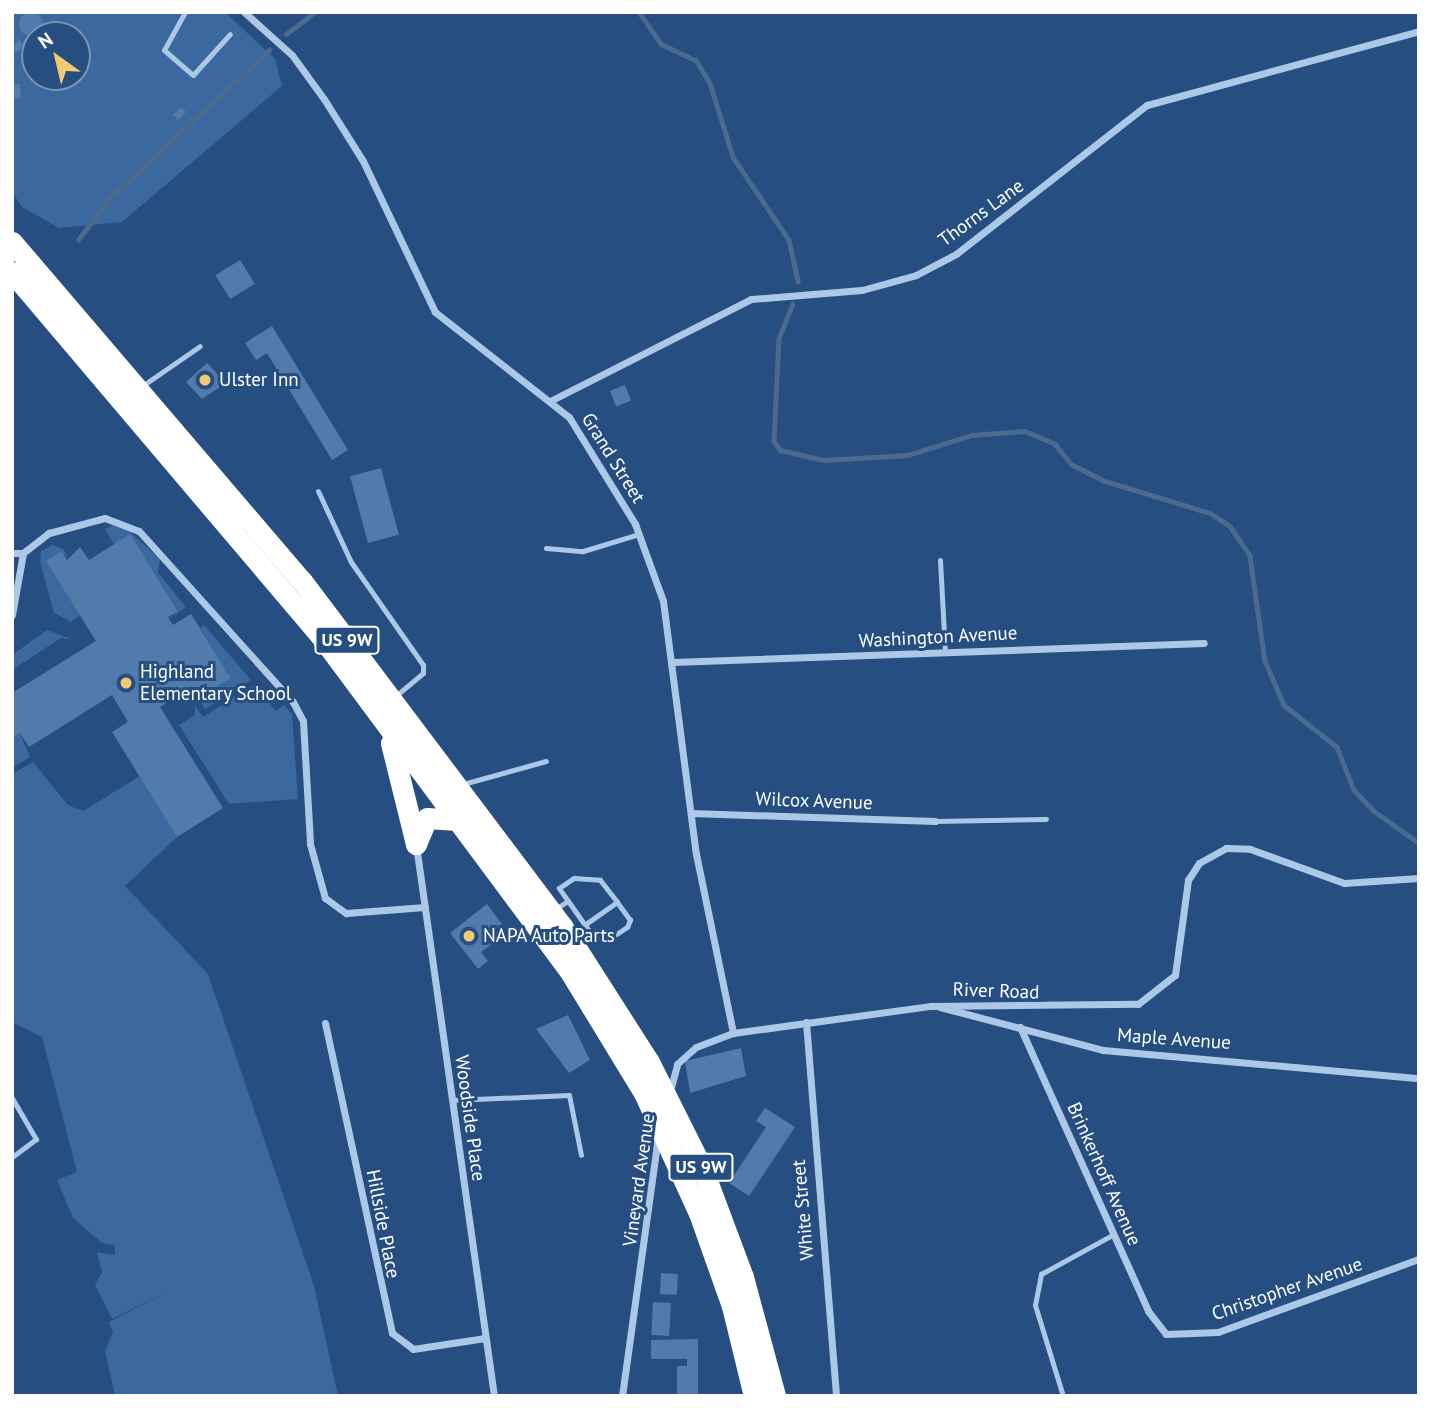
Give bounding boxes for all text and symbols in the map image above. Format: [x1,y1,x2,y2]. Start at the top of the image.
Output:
north arrow [21,21,91,91]
text: N [33,27,57,54]
street label: Thorns Lane [934,174,1028,252]
place label: Ulster Inn [219,369,299,391]
marker: Ulster Inn [197,372,213,388]
street label: Grand Street [576,409,650,507]
street label: Washington Avenue [858,621,1018,653]
road number: US 9W [314,626,380,654]
place label: Highland Elementary School [140,661,292,705]
marker: Highland Elementary School [118,675,134,691]
street label: Wilcox Avenue [754,788,874,814]
place label: NAPA Auto Parts [483,925,616,947]
marker: NAPA Auto Parts [461,928,477,944]
street label: River Road [952,978,1040,1004]
street label: Maple Avenue [1116,1024,1232,1054]
street label: Woodside Place [450,1054,490,1182]
street label: Brinkerhoff Avenue [1062,1099,1146,1249]
street label: Vineyard Avenue [618,1112,660,1248]
road number: US 9W [668,1152,734,1182]
street label: White Street [787,1159,819,1261]
street label: Hillside Place [361,1168,405,1280]
street label: Christopher Avenue [1208,1252,1366,1326]

